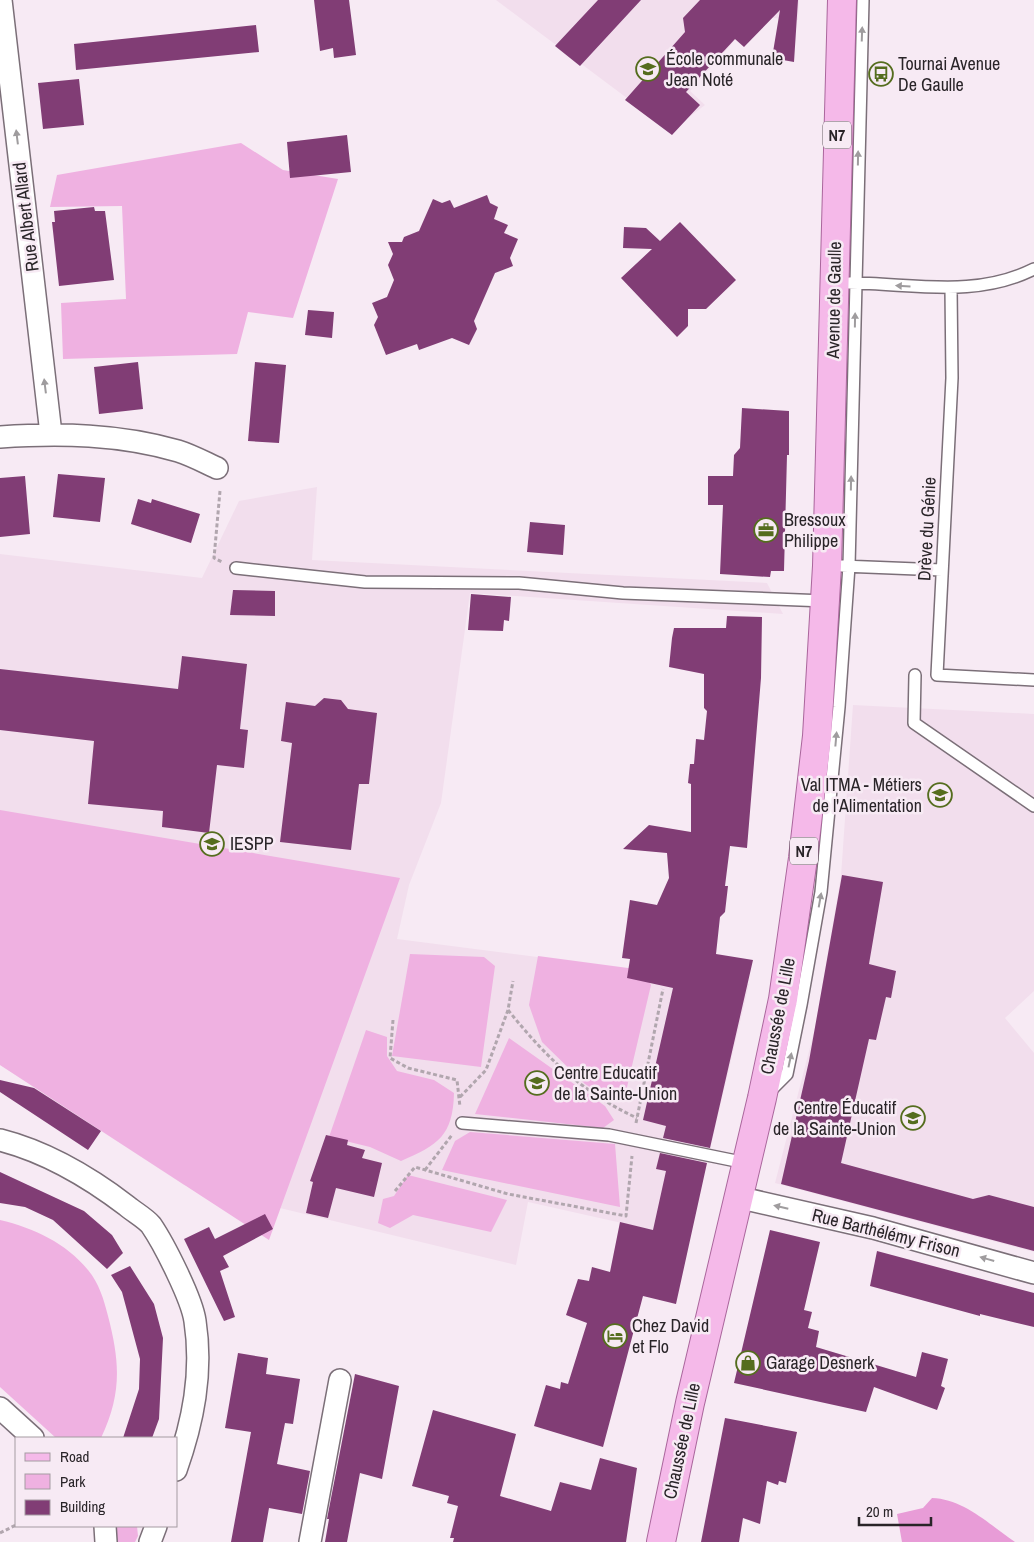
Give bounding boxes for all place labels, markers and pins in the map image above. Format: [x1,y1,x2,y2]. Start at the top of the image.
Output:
place label: École communale Jean Noté [666,46,783,92]
place label: Tournai Avenue De Gaulle [898,51,1000,97]
school or university icon: École communale Jean Noté [635,56,661,82]
bus stop icon: Tournai Avenue De Gaulle [868,61,894,87]
place label: Bressoux Philippe [784,507,846,553]
office icon: Bressoux Philippe [753,517,779,543]
place label: Val ITMA - Métiers de l'Alimentation [801,772,922,818]
school or university icon: Val ITMA - Métiers de l'Alimentation [927,782,953,808]
school or university icon: IESPP [199,831,225,857]
place label: IESPP [230,831,274,856]
place label: Centre Educatif de la Sainte-Union [554,1060,677,1106]
school or university icon: Centre Educatif de la Sainte-Union [524,1070,550,1096]
place label: Centre Éducatif de la Sainte-Union [773,1095,897,1141]
school or university icon: Centre Éducatif de la Sainte-Union [900,1105,926,1131]
place label: Chez David et Flo [632,1313,709,1359]
hotel icon: Chez David et Flo [602,1323,628,1349]
shop icon: Garage Desnerk [735,1350,761,1376]
place label: Garage Desnerk [766,1350,875,1375]

